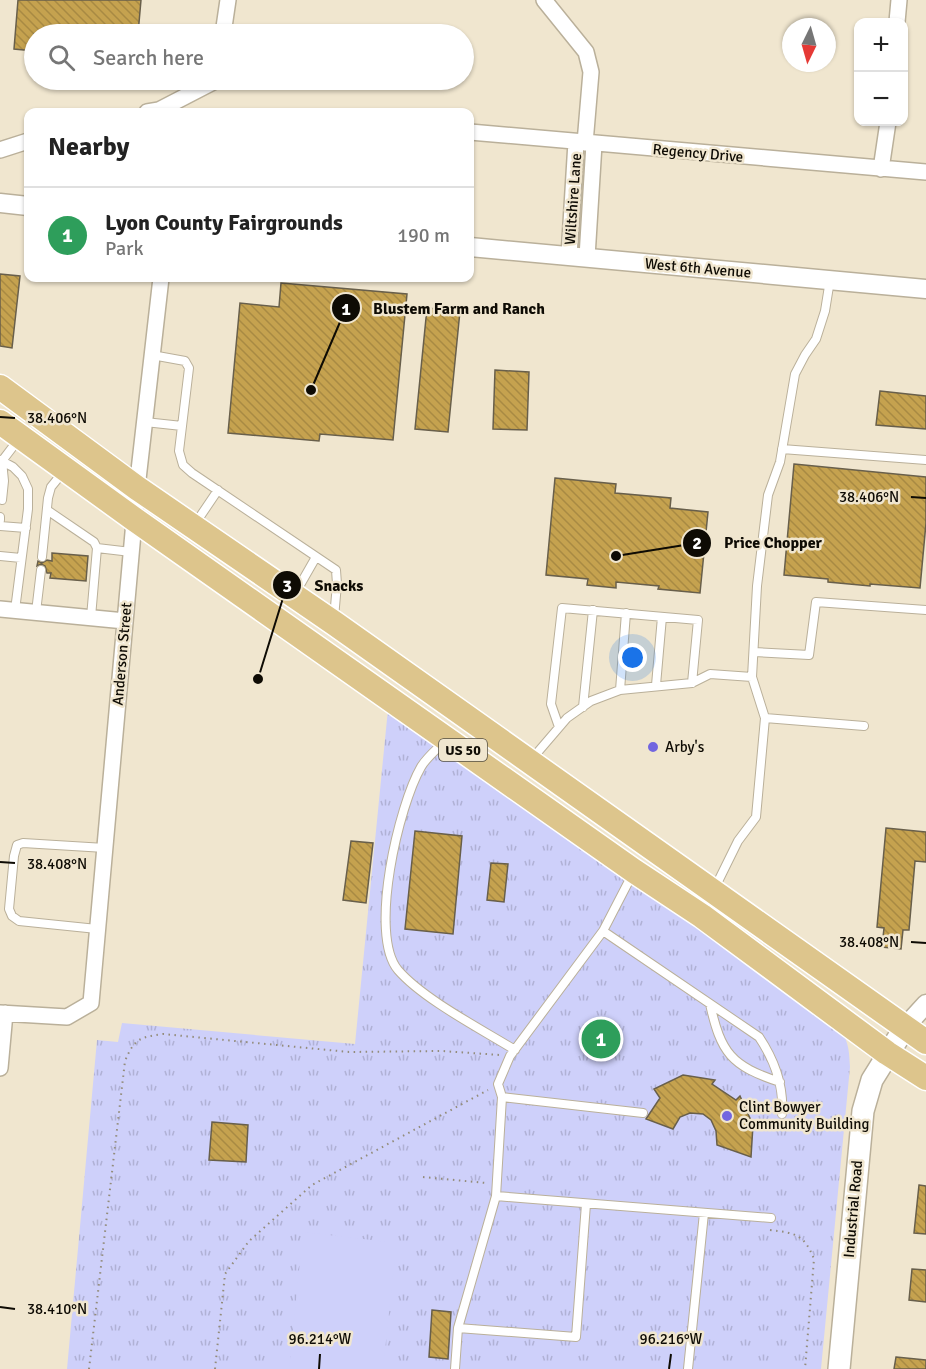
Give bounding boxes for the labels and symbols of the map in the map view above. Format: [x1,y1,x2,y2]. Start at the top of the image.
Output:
north arrow [782,18,836,72]
street label: Regency Drive [652,140,744,166]
street label: Wiltshire Lane [561,152,585,246]
street label: West 6th Avenue [644,254,752,282]
callout: Blustem Farm and Ranch [331,291,557,325]
text: 1 [341,298,351,320]
text: Blustem Farm and Ranch [373,299,545,319]
text: 38.406°N [27,409,87,427]
text: 38.406°N [839,488,899,506]
callout: Price Chopper [682,526,834,560]
text: 2 [692,532,702,554]
text: Price Chopper [724,533,823,553]
callout: Snacks [272,568,375,602]
text: 3 [282,575,292,597]
text: Snacks [315,576,363,596]
street label: Anderson Street [109,602,135,706]
your location [618,643,647,672]
place label: Arby's [665,738,705,756]
road number: US 50 [439,739,487,761]
marker: Arby's [646,740,660,754]
text: 38.408°N [27,855,87,873]
text: 38.408°N [839,933,899,951]
pin: 1 [582,1016,620,1062]
place label: Clint Bowyer Community Building [739,1098,869,1133]
marker: Clint Bowyer Community Building [720,1109,734,1123]
street label: Industrial Road [840,1159,866,1259]
text: 38.410°N [27,1300,87,1318]
text: 96.214°W [289,1330,352,1348]
text: 96.216°W [640,1330,703,1348]

